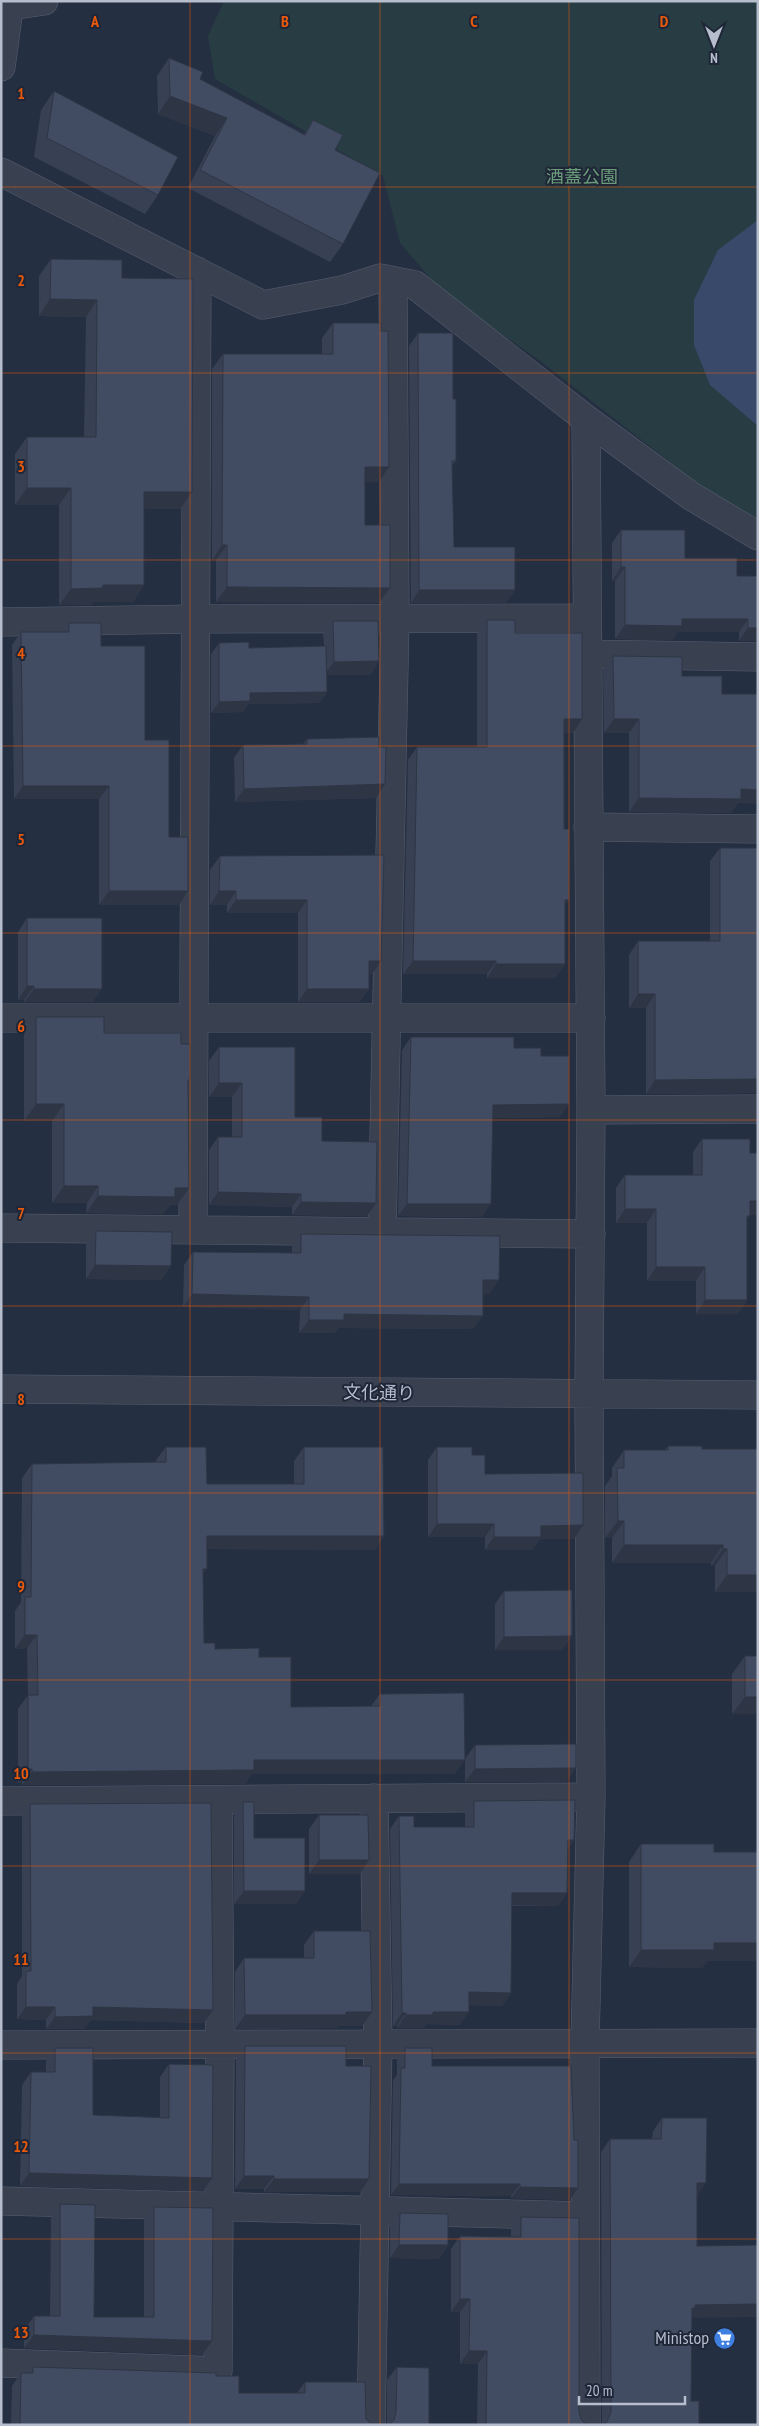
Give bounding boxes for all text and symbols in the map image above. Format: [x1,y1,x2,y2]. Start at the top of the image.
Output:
text: A [90,11,100,31]
text: B [281,11,289,31]
text: C [470,11,478,31]
text: D [660,11,669,31]
north arrow [689,20,739,70]
text: N [710,49,718,67]
text: 1 [17,83,25,103]
park label: 酒蓋公園 [546,165,618,188]
text: 2 [17,270,25,290]
text: 3 [17,456,25,476]
text: 4 [17,643,25,663]
text: 5 [17,829,25,849]
text: 6 [17,1016,25,1036]
text: 7 [17,1203,25,1223]
street label: 文化通り [343,1380,415,1405]
text: 8 [17,1389,25,1409]
text: 9 [17,1576,25,1596]
text: 10 [13,1763,29,1783]
text: 11 [13,1949,29,1969]
text: 12 [13,2136,29,2156]
text: 13 [13,2322,29,2342]
place label: Ministop [655,2326,709,2349]
supermarket icon: Ministop [713,2326,737,2350]
scale bar [579,2374,685,2406]
text: 20 m [586,2381,612,2400]

